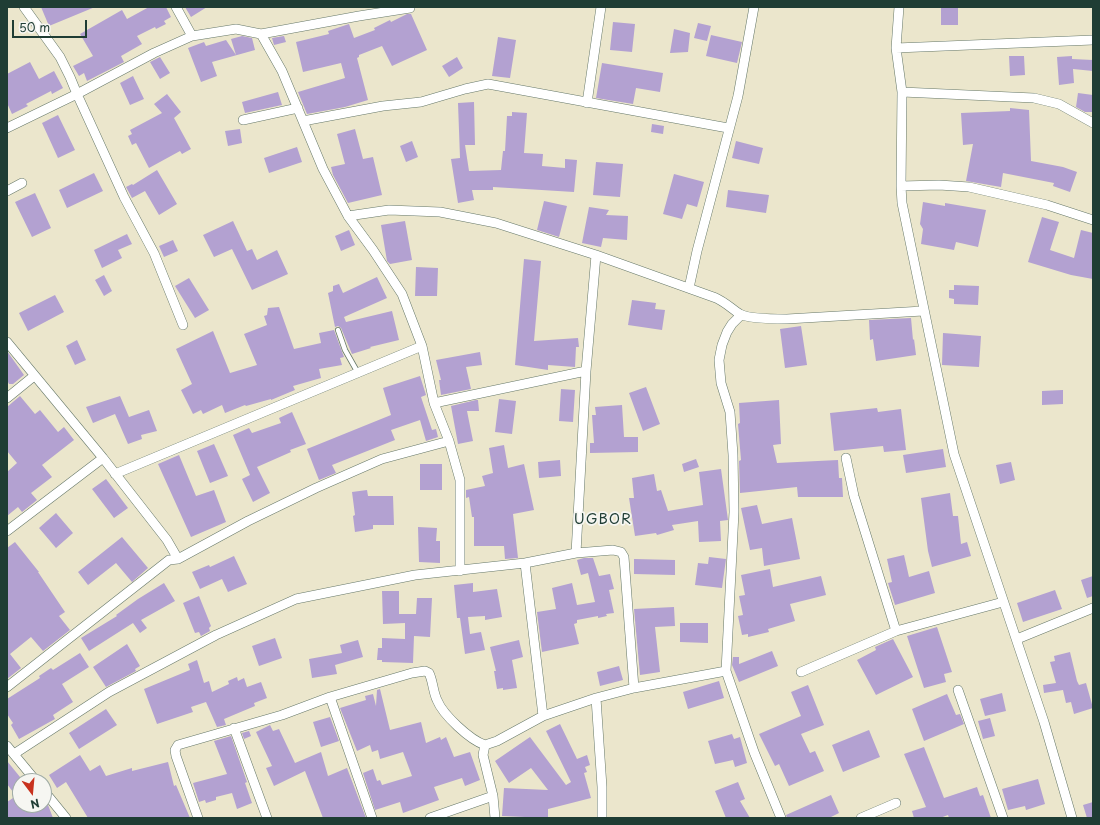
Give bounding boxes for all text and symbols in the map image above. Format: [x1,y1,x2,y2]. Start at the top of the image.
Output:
scale bar [14,12,89,38]
text: 50 m [19,18,50,36]
district label: UGBOR [574,512,632,528]
north arrow [12,773,52,813]
text: N [29,795,42,813]

